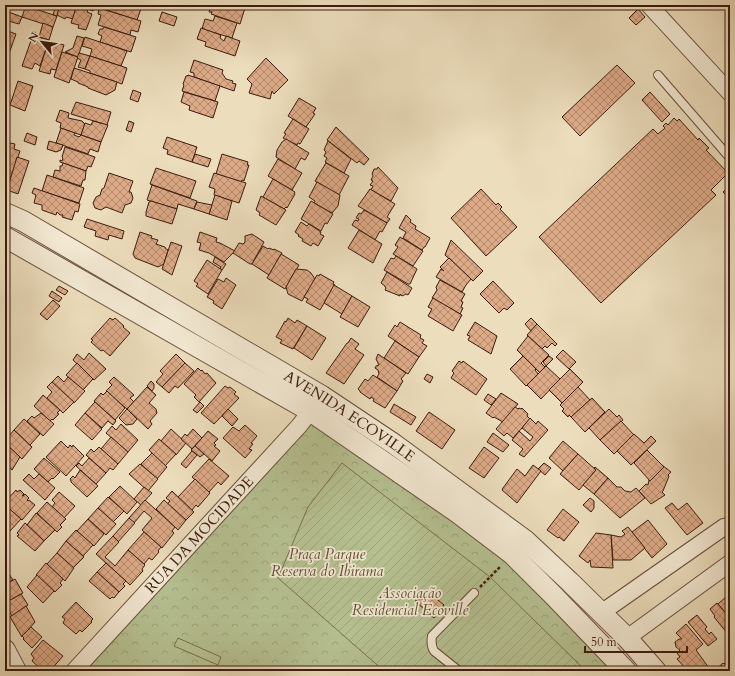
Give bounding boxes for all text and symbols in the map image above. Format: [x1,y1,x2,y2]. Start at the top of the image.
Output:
north arrow [22,22,62,62]
text: N [25,29,43,45]
street label: AVENIDA ECOVILLE [280,366,419,466]
street label: RUA DA MOCIDADE [140,472,258,598]
park label: Praça Parque Reserva do Ibirama [271,544,384,581]
park label: Associação Residencial Ecoville [352,583,468,620]
scale bar [585,628,687,654]
text: 50 m [591,634,618,650]

